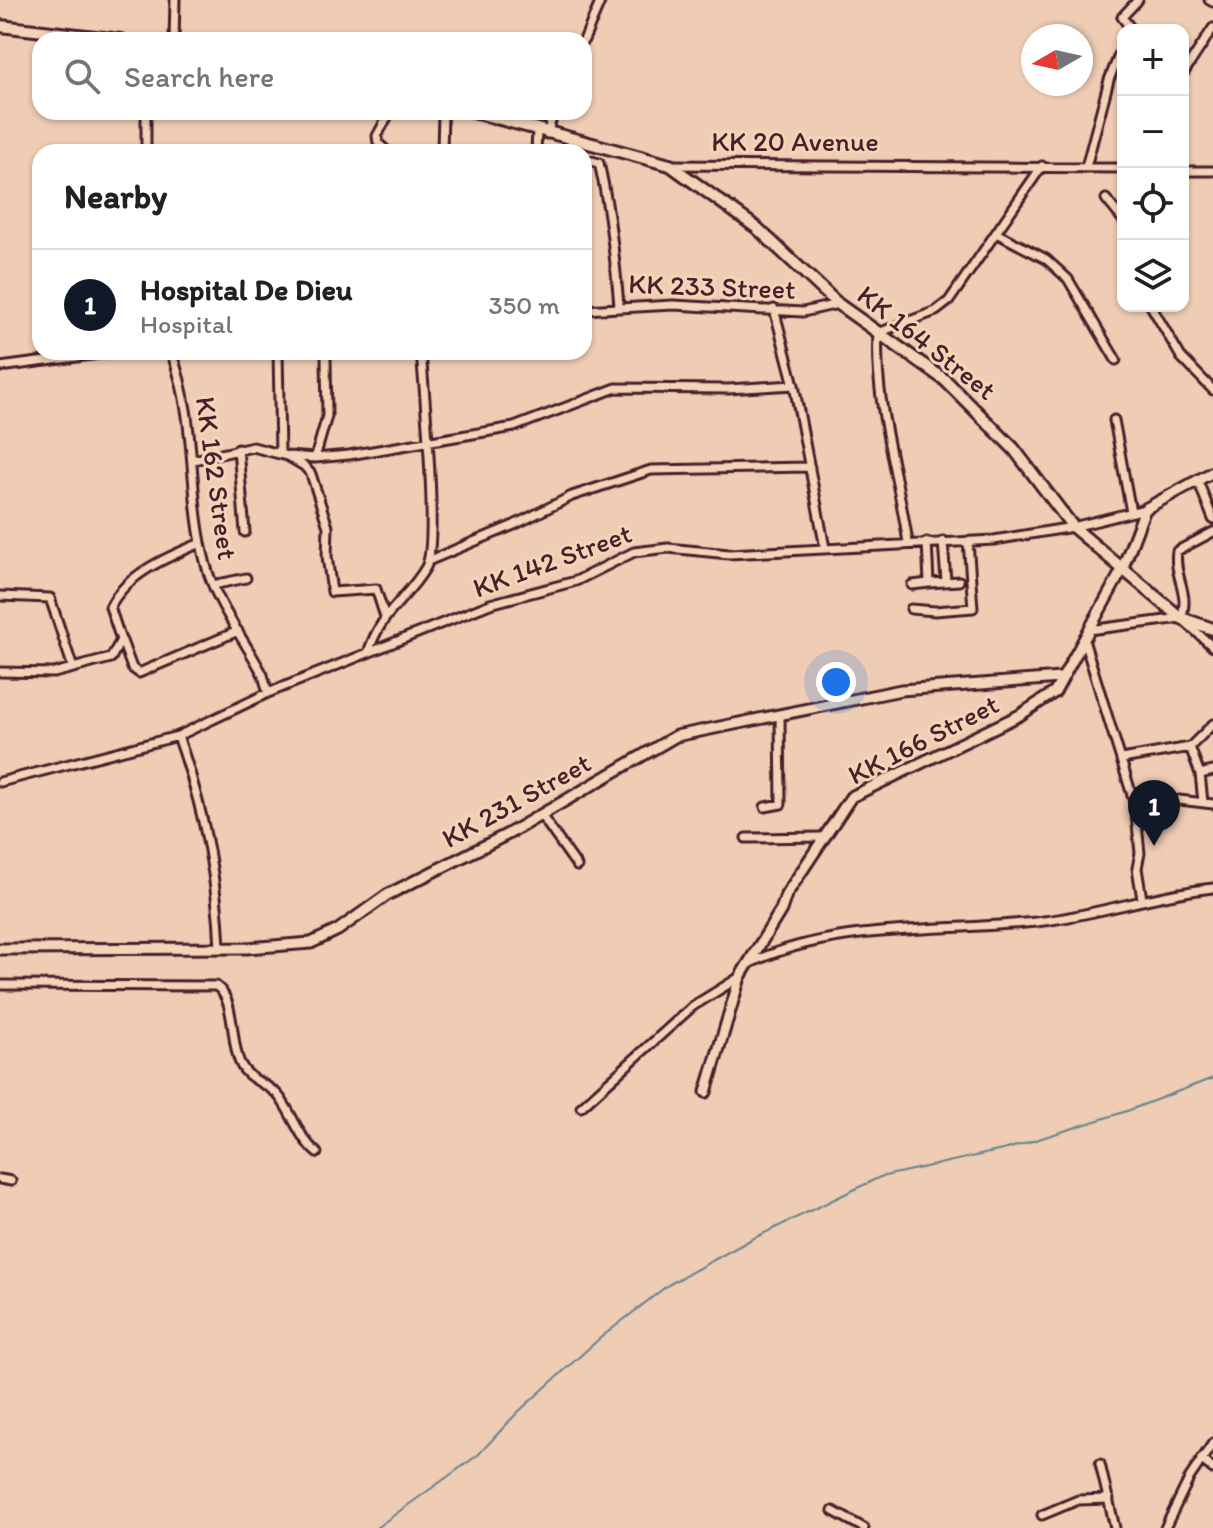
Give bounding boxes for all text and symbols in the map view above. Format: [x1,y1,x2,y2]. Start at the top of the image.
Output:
north arrow [1021,24,1093,96]
map controls [1117,24,1189,312]
button: + [1117,24,1189,96]
search box [32,32,592,120]
icon: search [60,54,104,98]
text: Search here [124,58,274,95]
button: − [1117,96,1189,168]
street label: KK 20 Avenue [711,124,879,158]
button: locate [1117,168,1189,240]
text: Nearby [64,176,167,217]
button: layers [1117,240,1189,312]
street label: KK 233 Street [628,266,796,306]
text: Hospital De Dieu [140,271,353,308]
street label: KK 164 Street [851,277,1003,407]
text: 1 [84,289,96,321]
text: 350 m [488,289,560,321]
text: Hospital [140,308,233,340]
street label: KK 162 Street [189,394,245,562]
street label: KK 142 Street [468,516,636,604]
your location [816,662,856,702]
street label: KK 166 Street [842,686,1004,792]
street label: KK 231 Street [436,745,596,855]
pin: 1 [1128,780,1180,846]

